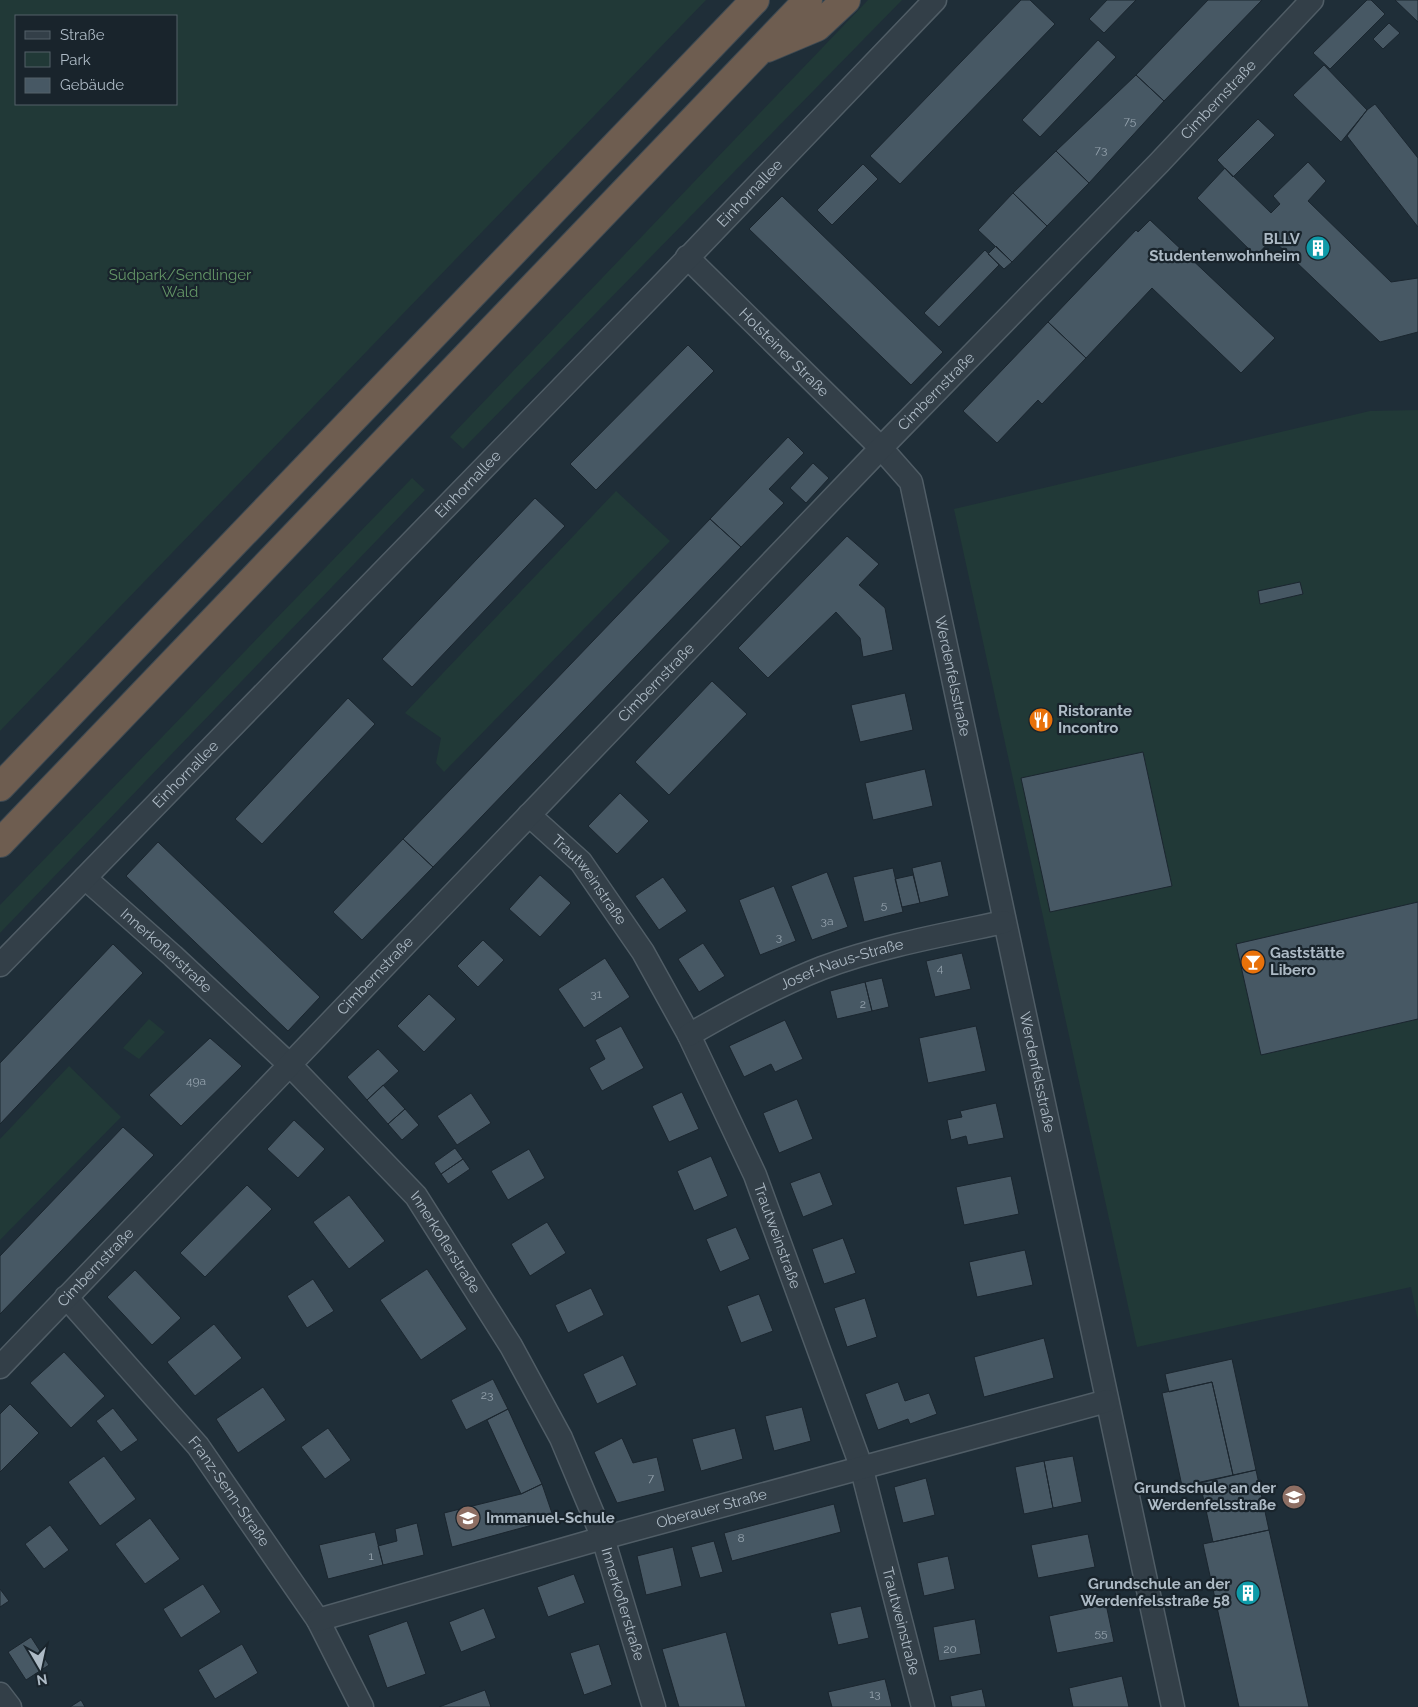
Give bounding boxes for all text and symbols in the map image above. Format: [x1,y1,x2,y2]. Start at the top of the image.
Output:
legend [15,15,178,105]
text: Straße [60,26,105,44]
text: Park [60,51,91,69]
street label: Cimbernstraße [1177,56,1260,143]
text: Gebäude [60,76,124,94]
house number: 75 [1124,114,1137,128]
house number: 73 [1095,143,1107,157]
street label: Einhornallee [713,156,786,231]
place label: BLLV Studentenwohnheim [1149,230,1301,265]
building icon: BLLV Studentenwohnheim [1305,235,1331,261]
park label: Südpark/Sendlinger Wald [109,266,252,301]
street label: Holsteiner Straße [735,304,833,401]
street label: Cimbernstraße [894,348,978,434]
street label: Einhornallee [431,447,505,522]
street label: Werdenfelsstraße [931,614,974,738]
street label: Cimbernstraße [614,639,698,726]
place label: Ristorante Incontro [1058,702,1132,737]
restaurant icon: Ristorante Incontro [1028,707,1054,733]
street label: Einhornallee [149,737,222,812]
street label: Trautweinstraße [548,831,631,928]
house number: 5 [881,898,888,912]
street label: Innerkoflerstraße [117,905,216,997]
house number: 3a [821,914,833,928]
house number: 3 [776,930,782,944]
street label: Cimbernstraße [333,932,417,1019]
street label: Josef-Naus-Straße [777,935,906,994]
place label: Gaststätte Libero [1270,944,1345,979]
bar icon: Gaststätte Libero [1240,949,1266,975]
house number: 4 [937,961,944,975]
house number: 31 [590,987,602,1001]
house number: 2 [860,997,866,1011]
street label: Werdenfelsstraße [1016,1010,1059,1134]
house number: 49a [186,1074,206,1088]
street label: Trautweinstraße [750,1181,805,1291]
street label: Innerkoflerstraße [407,1187,484,1297]
street label: Cimbernstraße [54,1224,138,1311]
house number: 23 [481,1388,493,1402]
street label: Franz-Senn-Straße [185,1432,274,1550]
house number: 7 [648,1471,655,1485]
place label: Grundschule an der Werdenfelsstraße [1134,1479,1276,1514]
school or university icon: Grundschule an der Werdenfelsstraße [1281,1484,1307,1510]
street label: Oberauer Straße [654,1485,769,1532]
school or university icon: Immanuel-Schule [455,1505,481,1531]
place label: Immanuel-Schule [486,1509,615,1527]
house number: 8 [737,1531,745,1545]
street label: Innerkoflerstraße [597,1545,649,1663]
house number: 1 [368,1549,374,1563]
street label: Trautweinstraße [878,1565,923,1677]
place label: Grundschule an der Werdenfelsstraße 58 [1080,1575,1230,1610]
building icon: Grundschule an der Werdenfelsstraße 58 [1235,1580,1261,1606]
house number: 55 [1094,1626,1108,1640]
north arrow [15,1642,65,1692]
house number: 20 [943,1642,957,1656]
text: N [36,1671,49,1689]
house number: 13 [869,1687,881,1701]

